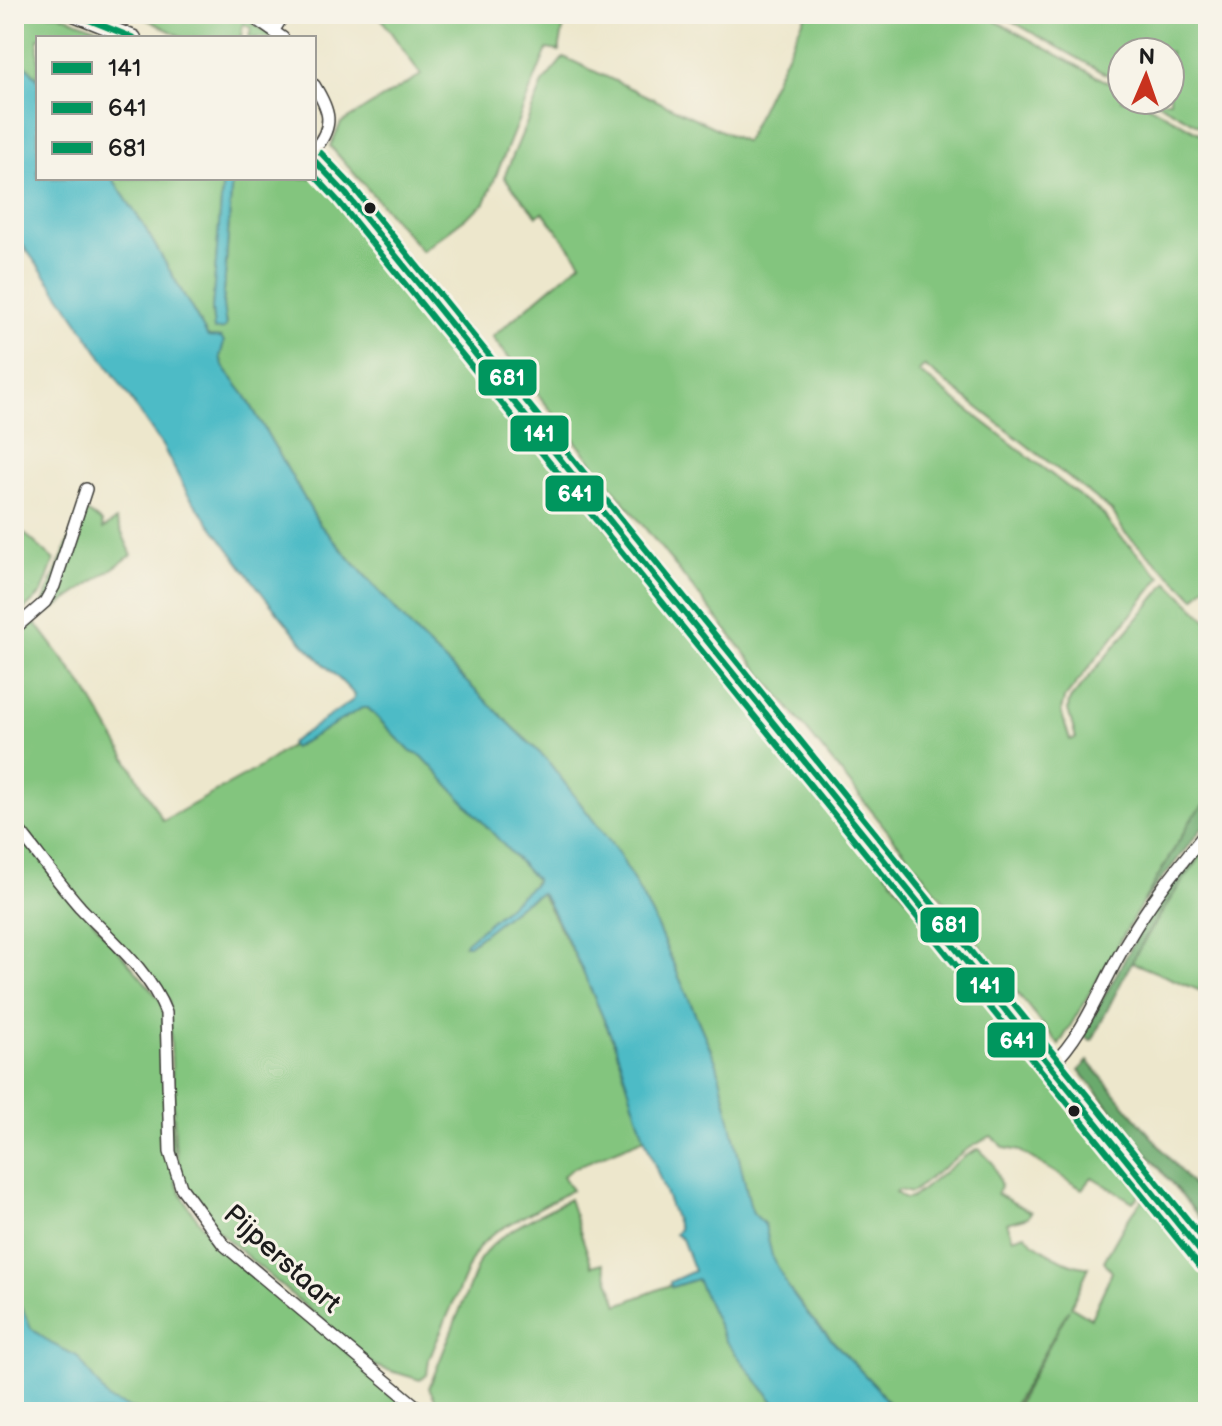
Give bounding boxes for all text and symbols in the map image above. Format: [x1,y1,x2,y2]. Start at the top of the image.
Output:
legend [36,36,316,180]
north arrow [1106,36,1186,116]
text: N [1138,44,1155,71]
text: 141 [108,54,141,83]
text: 641 [108,94,147,123]
text: 681 [108,134,146,163]
unlabelled marker [362,200,378,216]
line badge: 681 [477,358,538,397]
text: 681 [489,365,525,392]
line badge: 141 [509,414,570,453]
text: 141 [523,421,555,448]
line badge: 641 [544,474,605,513]
text: 641 [557,481,593,508]
line badge: 681 [919,906,980,944]
text: 681 [931,912,967,939]
line badge: 141 [955,966,1016,1004]
text: 141 [969,973,1001,1000]
line badge: 641 [986,1021,1047,1059]
text: 641 [999,1028,1035,1055]
unlabelled marker [1066,1103,1082,1119]
street label: Pijperstaart [217,1198,348,1321]

